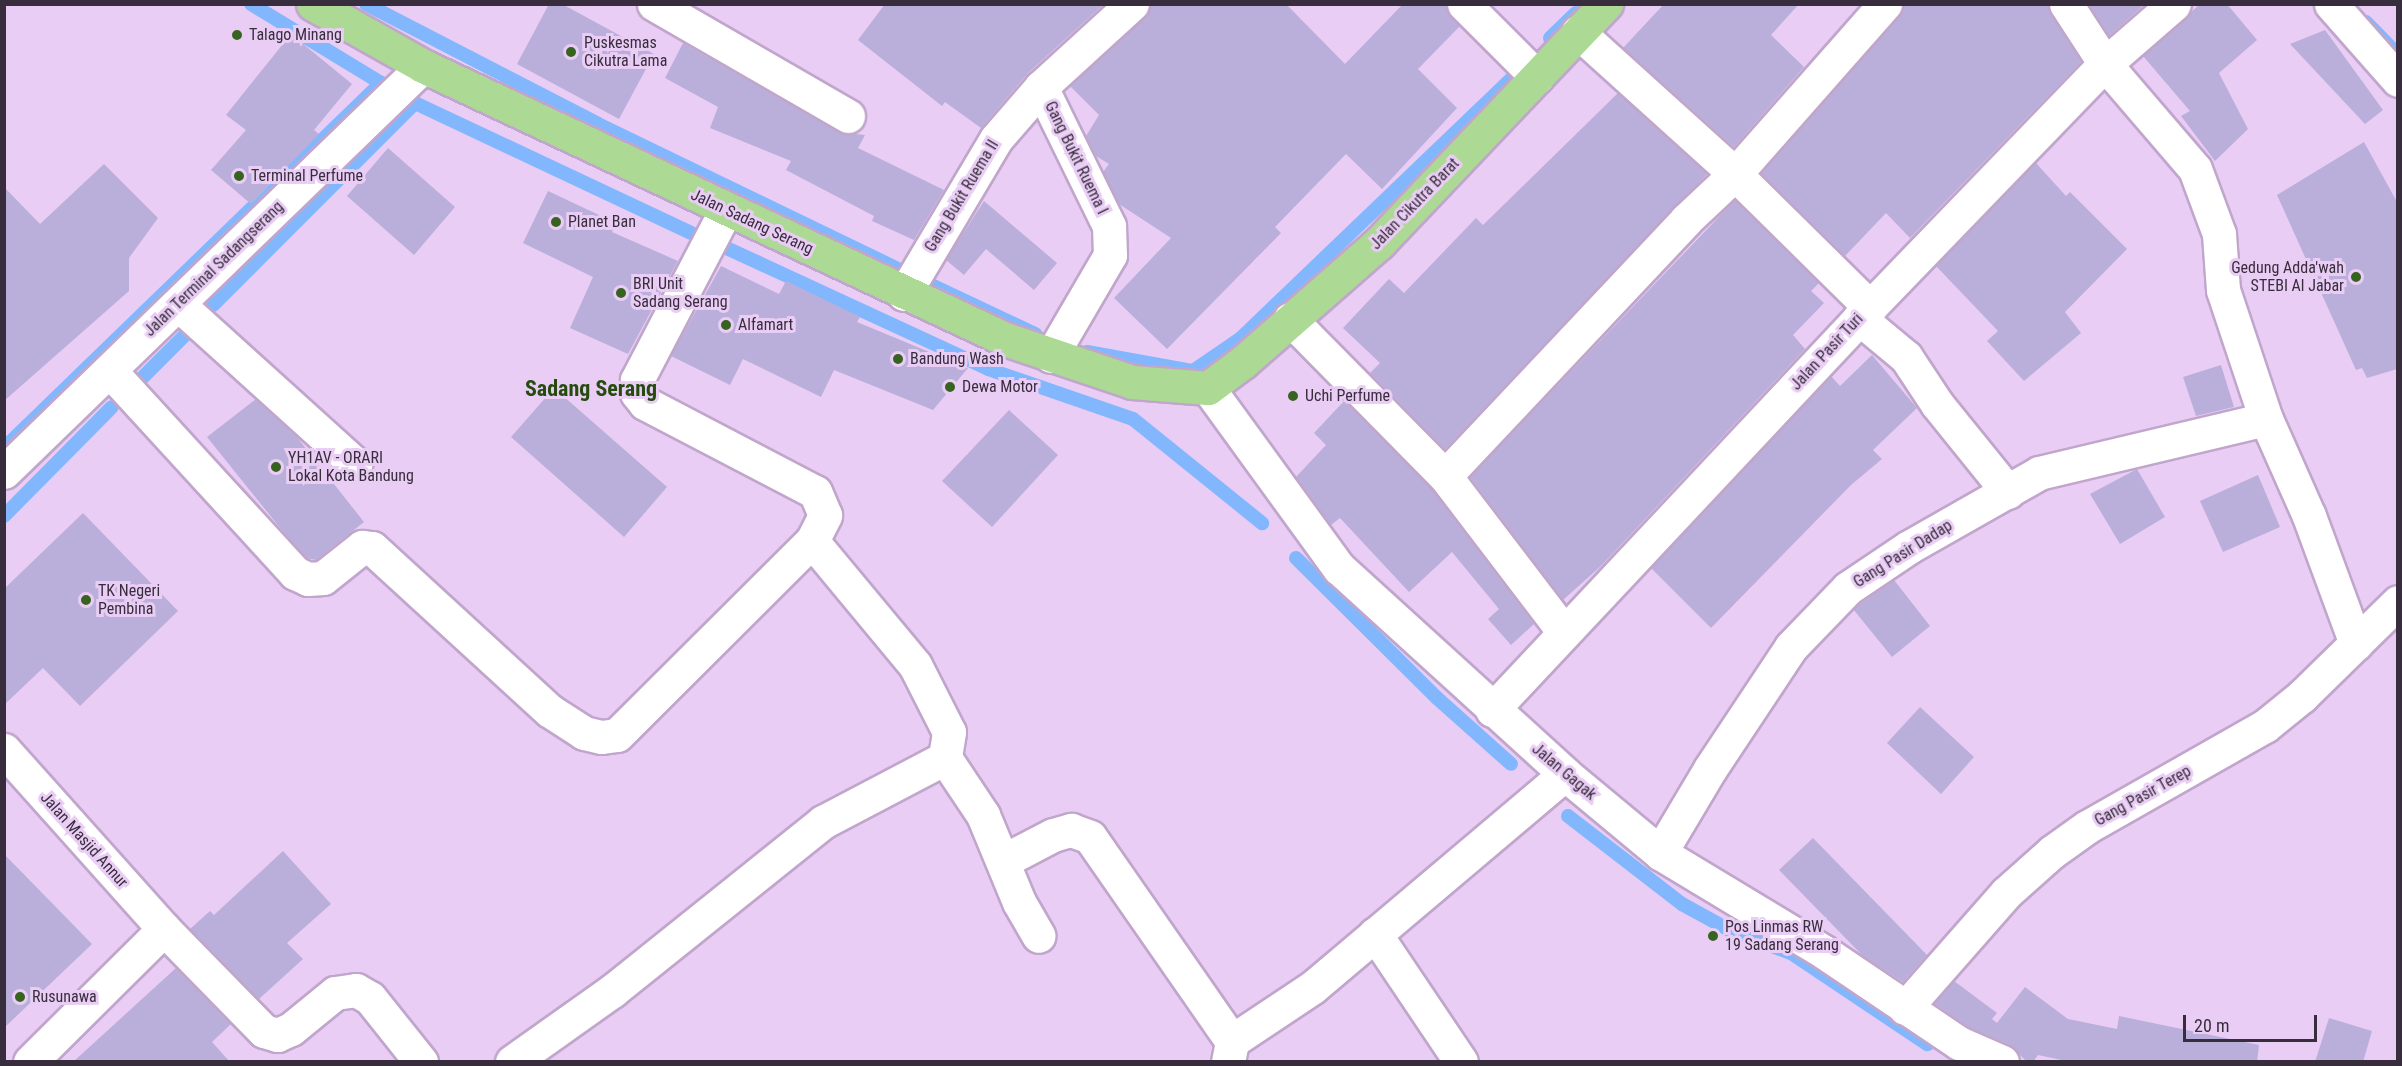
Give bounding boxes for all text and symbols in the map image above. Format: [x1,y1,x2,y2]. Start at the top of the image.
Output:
place label: Talago Minang [249,25,342,45]
marker: Talago Minang [230,28,244,42]
place label: Puskesmas Cikutra Lama [584,33,667,71]
marker: Puskesmas Cikutra Lama [562,43,580,61]
street label: Gang Bukit Ruema I [1040,98,1112,218]
street label: Gang Bukit Ruema II [921,136,1003,256]
street label: Jalan Cikutra Barat [1366,154,1464,254]
place label: Terminal Perfume [251,166,363,186]
marker: Terminal Perfume [232,169,246,183]
street label: Jalan Sadang Serang [688,185,816,259]
street label: Jalan Terminal Sadangserang [140,197,288,341]
place label: Planet Ban [568,212,636,232]
marker: Planet Ban [549,215,563,229]
place label: Gedung Adda'wah STEBI Al Jabar [2231,258,2344,296]
marker: Gedung Adda'wah STEBI Al Jabar [2349,270,2363,284]
place label: BRI Unit Sadang Serang [633,274,728,312]
marker: BRI Unit Sadang Serang [614,286,628,300]
street label: Jalan Pasir Turi [1787,310,1867,394]
place label: Alfamart [738,315,793,335]
marker: Alfamart [719,318,733,332]
place label: Bandung Wash [910,349,1004,369]
marker: Bandung Wash [891,352,905,366]
district label: Sadang Serang [525,376,657,402]
place label: Dewa Motor [962,377,1038,397]
marker: Dewa Motor [943,380,957,394]
place label: Uchi Perfume [1305,386,1390,406]
marker: Uchi Perfume [1286,389,1300,403]
place label: YH1AV - ORARI Lokal Kota Bandung [288,448,414,486]
marker: YH1AV - ORARI Lokal Kota Bandung [269,460,283,474]
street label: Gang Pasir Dadap [1850,516,1956,592]
place label: TK Negeri Pembina [98,581,160,619]
marker: TK Negeri Pembina [79,593,93,607]
street label: Jalan Gagak [1528,740,1600,804]
street label: Gang Pasir Terep [2091,762,2195,830]
street label: Jalan Masjid Annur [36,788,132,892]
place label: Pos Linmas RW 19 Sadang Serang [1725,917,1839,955]
marker: Pos Linmas RW 19 Sadang Serang [1706,929,1720,943]
place label: Rusunawa [32,987,97,1007]
marker: Rusunawa [13,990,27,1004]
scale bar [2186,1003,2320,1041]
text: 20 m [2194,1015,2229,1036]

